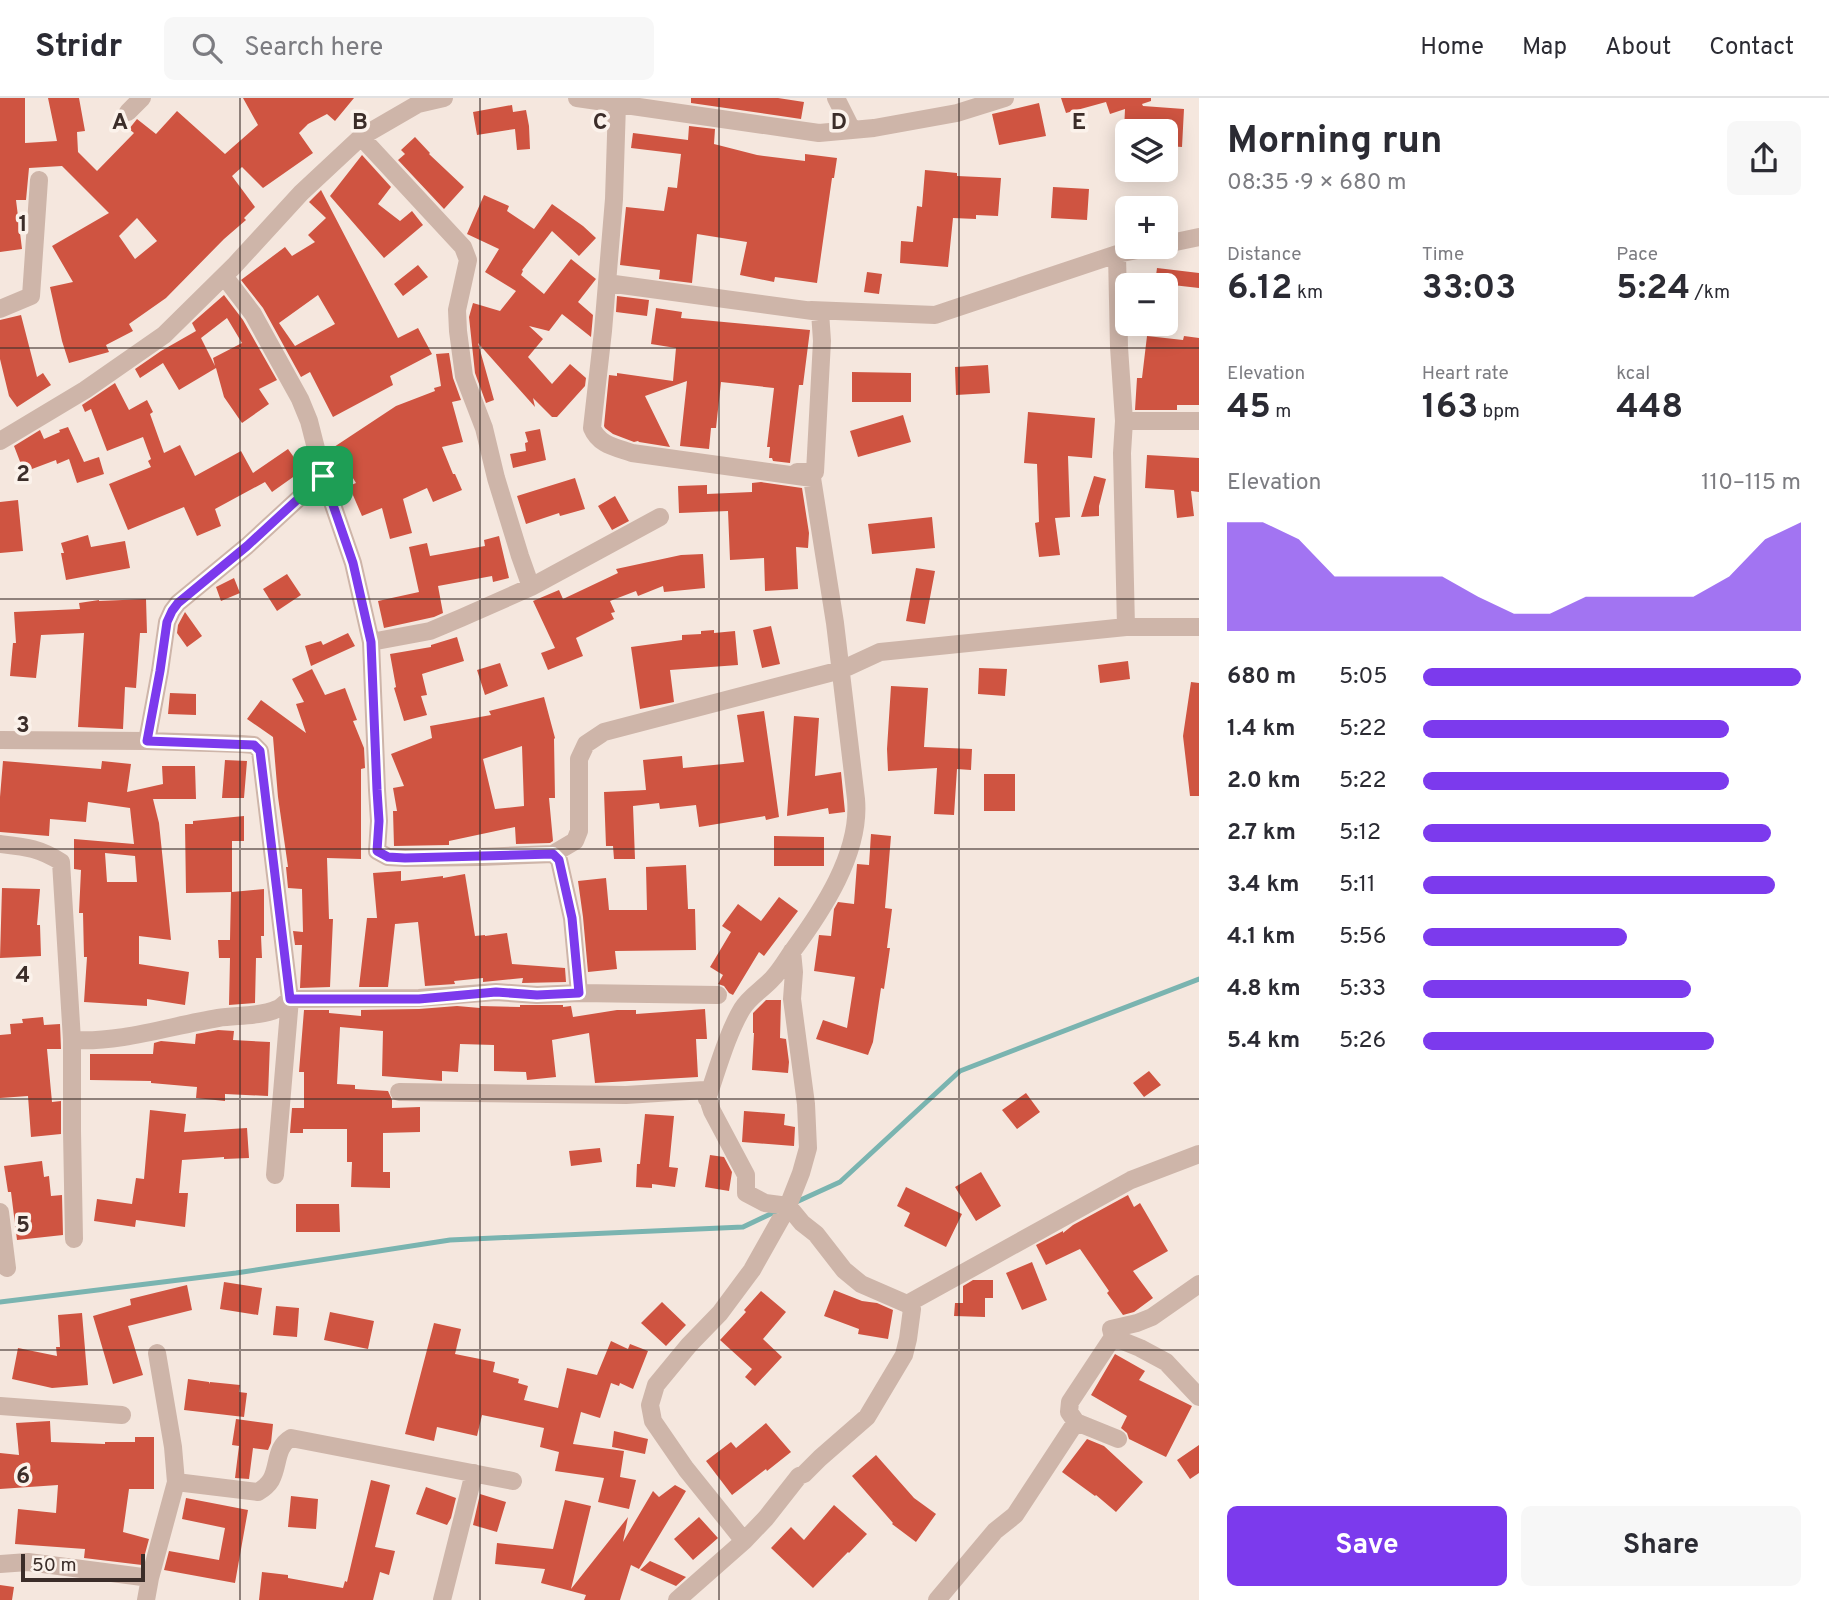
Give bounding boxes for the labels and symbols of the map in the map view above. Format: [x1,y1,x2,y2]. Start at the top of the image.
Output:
text: A [112,109,128,138]
text: B [352,109,368,138]
text: C [593,109,607,138]
text: D [831,109,847,138]
text: E [1072,109,1086,138]
text: 1 [18,211,28,240]
pin [293,446,353,506]
text: 2 [16,461,30,490]
text: 3 [16,712,30,741]
text: 4 [16,962,30,991]
text: 5 [16,1212,30,1241]
text: 6 [16,1463,30,1492]
scale bar [21,1551,145,1583]

